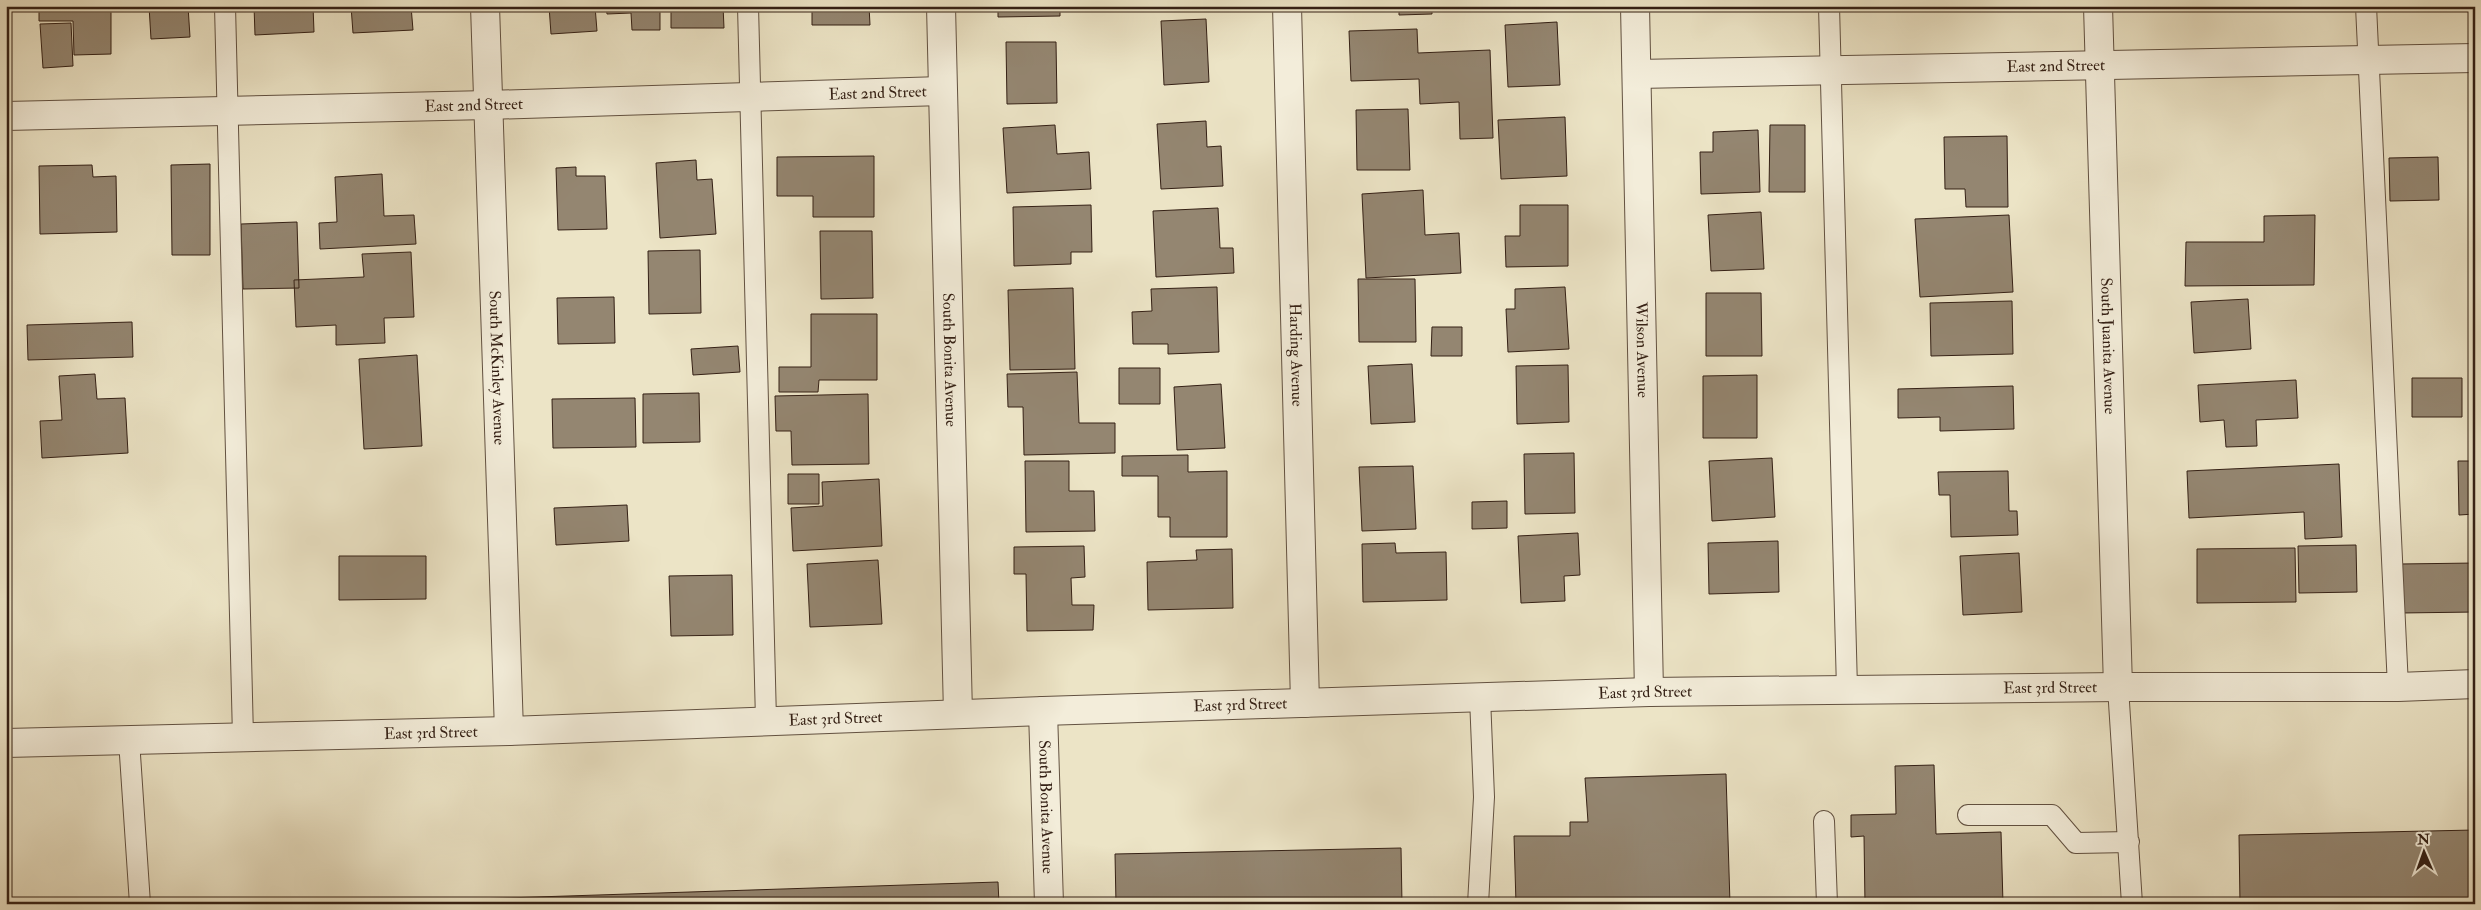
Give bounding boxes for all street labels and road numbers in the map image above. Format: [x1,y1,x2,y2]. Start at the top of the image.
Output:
street label: East 2nd Street [2007,55,2105,77]
street label: East 2nd Street [828,81,927,104]
street label: East 2nd Street [425,94,523,116]
street label: South Juanita Avenue [2096,277,2120,415]
street label: South McKinley Avenue [484,290,510,446]
street label: South Bonita Avenue [938,293,961,427]
street label: Wilson Avenue [1631,301,1653,398]
street label: Harding Avenue [1285,303,1307,407]
street label: East 3rd Street [2003,677,2097,698]
street label: East 3rd Street [1598,682,1692,704]
street label: East 3rd Street [1193,693,1288,716]
street label: East 3rd Street [788,707,883,731]
street label: East 3rd Street [384,722,478,744]
street label: South Bonita Avenue [1034,740,1058,875]

